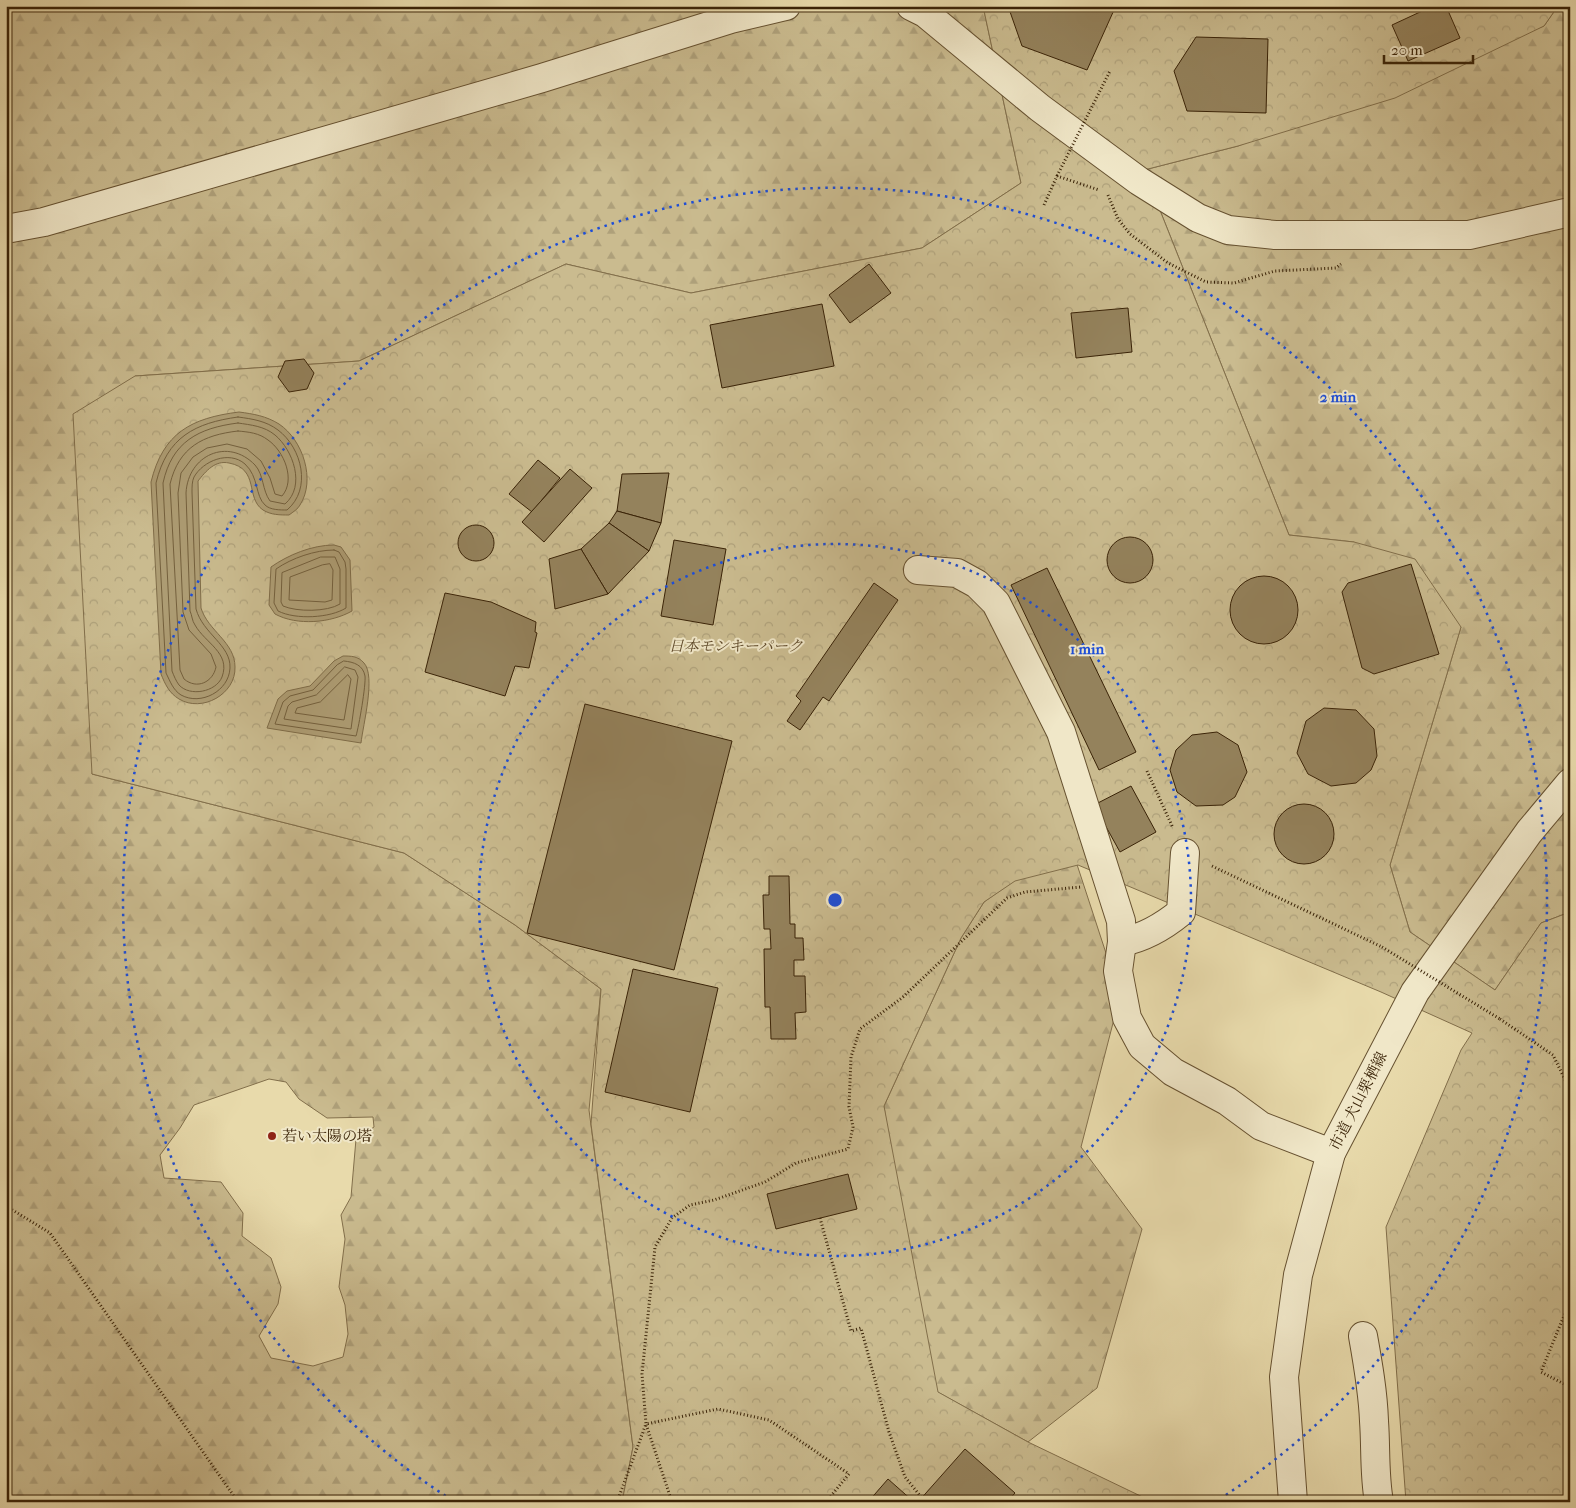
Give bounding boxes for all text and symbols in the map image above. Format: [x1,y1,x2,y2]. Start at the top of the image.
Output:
scale bar [1384,32,1472,64]
text: 20 m [1391,41,1423,59]
text: 2 min [1320,388,1357,406]
park label: 日本モンキーパーク [669,637,803,655]
text: 1 min [1070,640,1104,658]
centre of rings [826,891,844,909]
street label: 市道 犬山栗栖線 [1325,1049,1391,1153]
place label: 若い太陽の塔 [282,1127,372,1145]
marker: 若い太陽の塔 [266,1130,278,1142]

